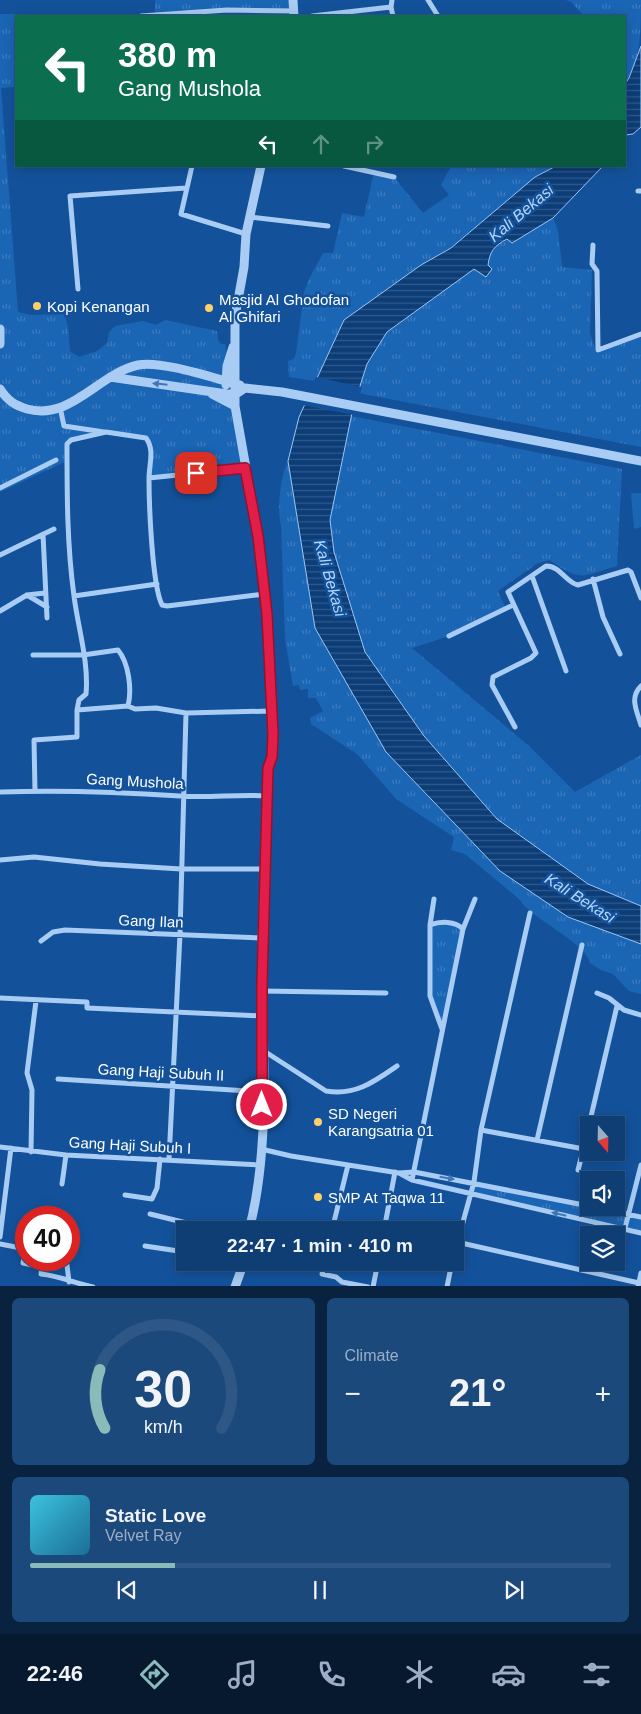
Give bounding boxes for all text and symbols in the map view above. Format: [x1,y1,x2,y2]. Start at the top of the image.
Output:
icon: left [35,35,100,100]
text: 380 m [118,35,217,74]
text: Gang Mushola [118,76,261,101]
icon: left [254,130,282,158]
icon: ahead [307,130,335,158]
icon: right [360,130,388,158]
water label: Kali Bekasi [485,181,557,245]
place label: Masjid Al Ghodofan Al Ghifari [219,291,349,325]
place label: Kopi Kenangan [47,298,150,315]
marker: Kopi Kenangan [31,300,43,312]
marker: Masjid Al Ghodofan Al Ghifari [203,302,215,314]
one-way arrow [151,379,167,387]
pin [175,452,217,494]
icon: arrive [182,459,210,487]
water label: Kali Bekasi [311,538,349,619]
street label: Gang Mushola [86,770,185,792]
water label: Kali Bekasi [542,870,618,926]
street label: Gang Ilan [118,911,184,931]
street label: Gang Haji Subuh II [97,1060,225,1084]
position arrow [235,1078,287,1130]
place label: SD Negeri Karangsatria 01 [328,1105,434,1139]
marker: SD Negeri Karangsatria 01 [312,1116,324,1128]
north arrow [580,1116,625,1161]
map controls [580,1116,625,1271]
street label: Gang Haji Subuh I [68,1133,192,1157]
button: sound [580,1171,625,1216]
one-way arrow [439,1174,455,1182]
place label: SMP At Taqwa 11 [328,1189,445,1206]
marker: SMP At Taqwa 11 [312,1191,324,1203]
speed limit sign: 40 [15,1206,80,1271]
one-way arrow [552,1210,567,1218]
button: layers [580,1226,625,1271]
text: 22:47 · 1 min · 410 m [227,1235,413,1256]
text: Climate [345,1347,399,1364]
text: 30 [134,1360,192,1418]
text: 21° [449,1372,506,1414]
text: − [345,1378,361,1409]
text: + [595,1378,611,1409]
text: km/h [144,1417,183,1437]
text: Static Love [105,1505,206,1526]
text: Velvet Ray [105,1527,181,1544]
icon: previous [113,1576,141,1604]
icon: pause [306,1576,334,1604]
icon: next [500,1576,528,1604]
icon: directions [137,1657,172,1692]
icon: music [225,1657,260,1692]
icon: phone [314,1657,349,1692]
icon: climate [402,1657,437,1692]
icon: car [491,1657,526,1692]
icon: filters [579,1657,614,1692]
text: 22:46 [27,1661,83,1686]

